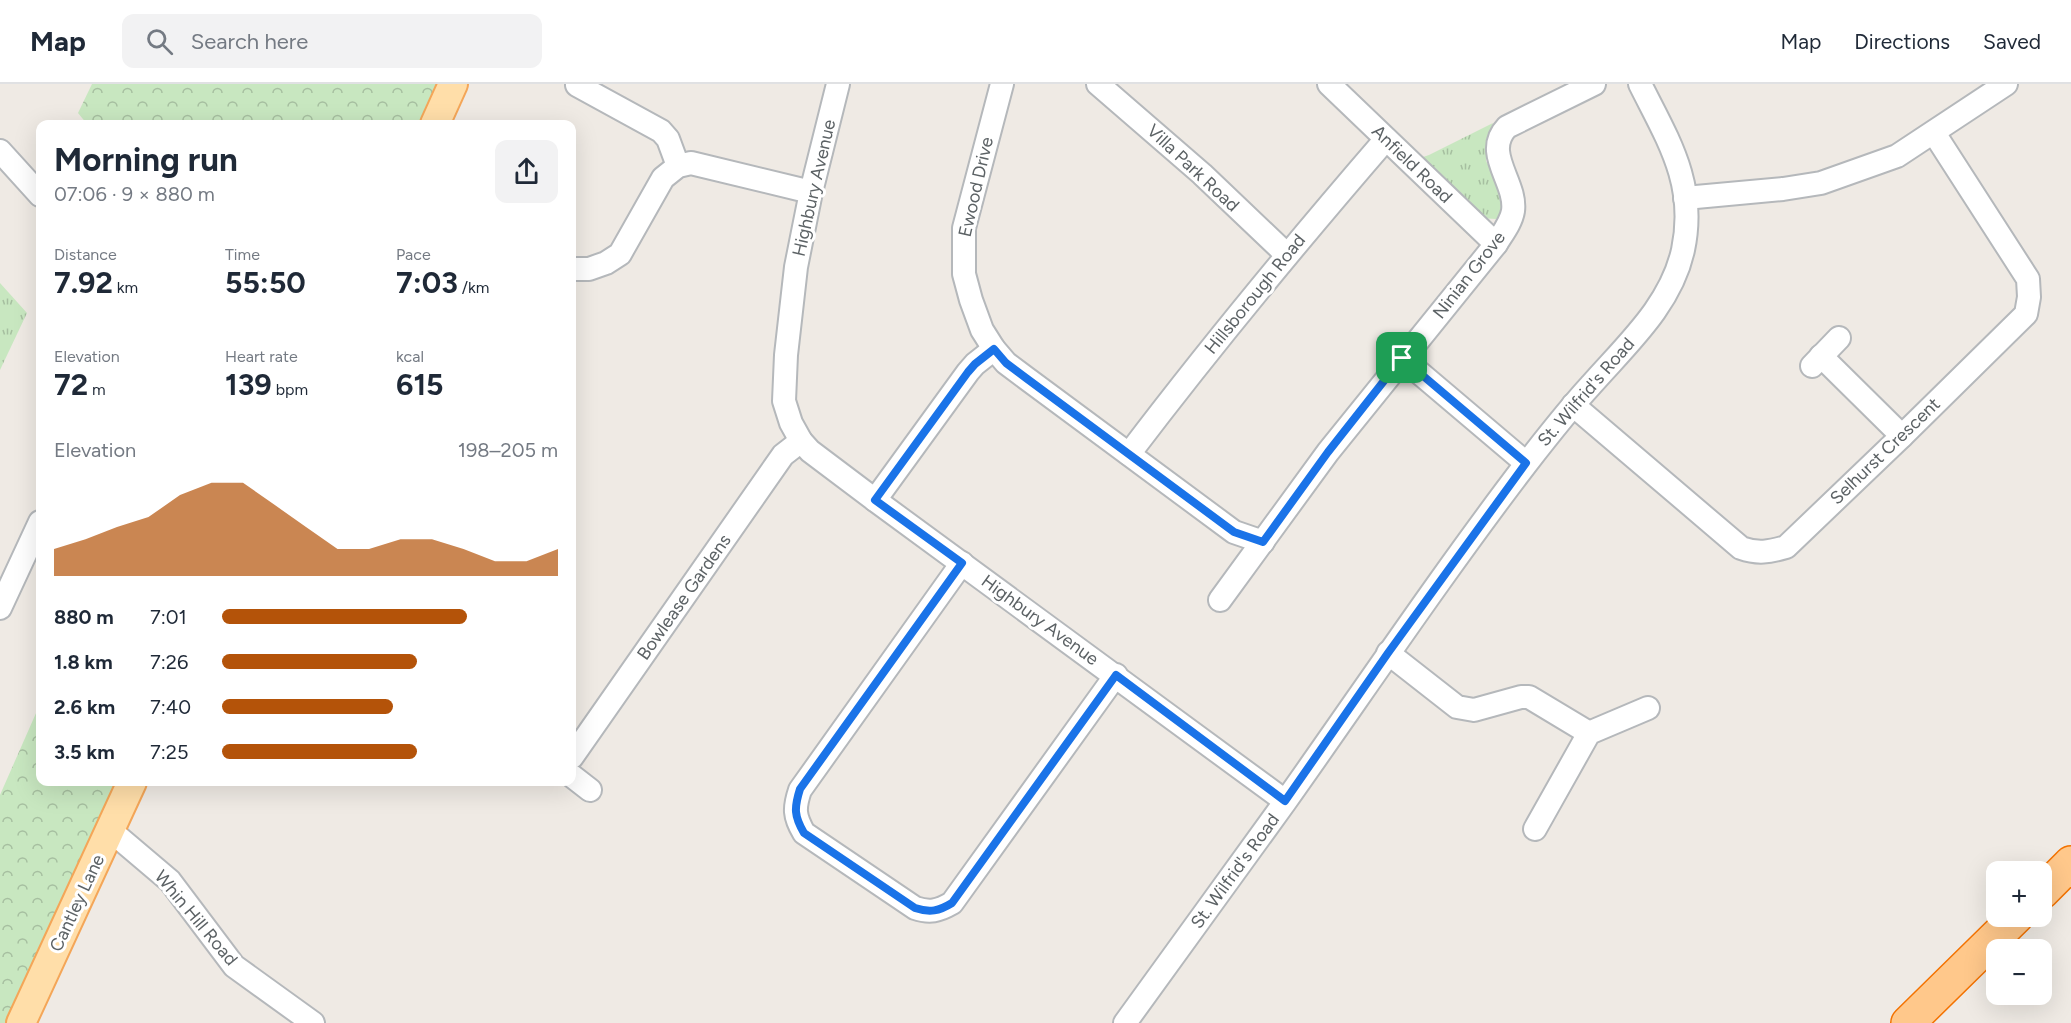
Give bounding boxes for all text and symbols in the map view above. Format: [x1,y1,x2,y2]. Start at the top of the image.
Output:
search box [122,14,542,68]
text: Map [30,24,86,58]
icon: search [143,25,176,58]
text: Search here [191,28,308,55]
text: Map [1780,29,1821,54]
text: Directions [1854,29,1950,54]
text: Saved [1983,29,2041,54]
street label: Highbury Avenue [788,117,840,259]
street label: Villa Park Road [1142,120,1244,216]
street label: Anfield Road [1367,120,1457,208]
street label: Ewood Drive [954,135,998,239]
text: Morning run [54,140,238,179]
button: share [495,140,558,203]
text: 07:06 · 9 × 880 m [54,182,215,206]
street label: Ninian Grove [1428,227,1510,323]
street label: Hillsborough Road [1200,230,1310,358]
text: Distance [54,245,117,264]
text: Time [225,245,260,264]
text: Pace [396,245,431,264]
text: 7.92 [54,264,113,301]
text: 55:50 [225,264,306,301]
text: 7:03 [396,264,458,301]
text: km [113,278,138,297]
text: /km [458,278,489,297]
pin [1376,332,1427,383]
street label: St. Wilfrid's Road [1533,333,1639,451]
icon: arrive [1385,341,1418,374]
text: Elevation [54,347,120,366]
text: Heart rate [225,347,298,366]
text: kcal [396,347,424,366]
text: 72 [54,366,88,403]
text: 139 [225,366,272,403]
text: 615 [396,366,444,403]
text: m [88,380,106,399]
text: bpm [272,380,308,399]
street label: Selhurst Crescent [1825,393,1945,509]
text: Elevation [54,438,136,462]
text: 198–205 m [458,438,558,462]
street label: Bowlease Gardens [632,530,736,664]
street label: Highbury Avenue [977,570,1103,670]
text: 880 m [54,605,114,629]
text: 7:01 [150,605,187,629]
text: 1.8 km [54,650,113,674]
text: 7:26 [150,650,188,674]
text: 2.6 km [54,695,115,719]
text: 7:40 [150,695,191,719]
text: 3.5 km [54,740,115,764]
text: 7:25 [150,740,188,764]
street label: St. Wilfrid's Road [1186,809,1284,933]
street label: Cantley Lane [45,851,109,955]
map controls [1986,861,2052,1005]
button: + [1986,861,2052,927]
street label: Whin Hill Road [150,866,242,970]
button: − [1986,939,2052,1005]

